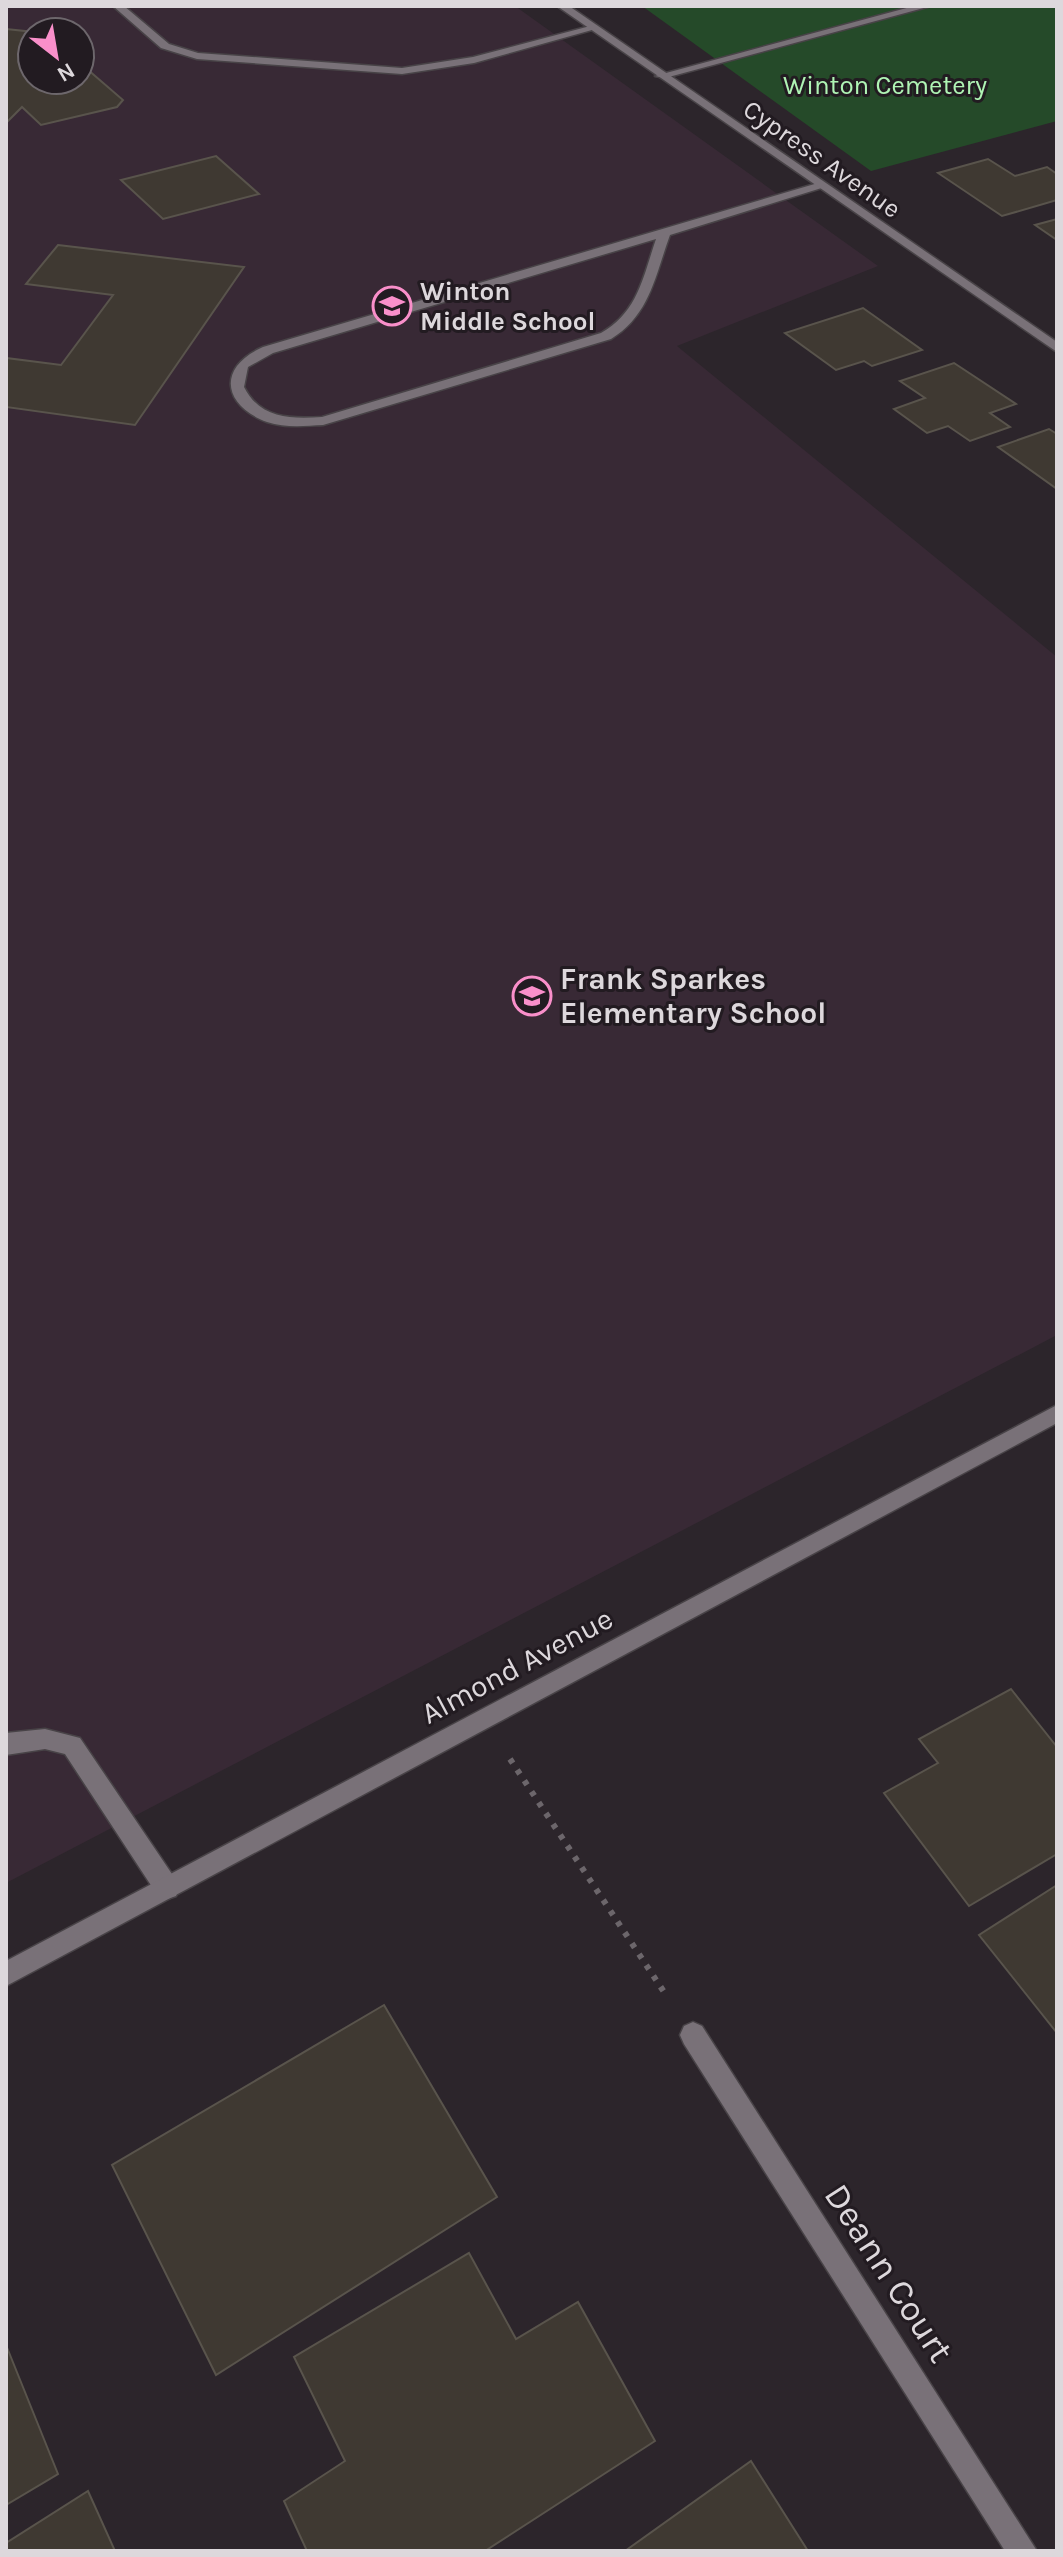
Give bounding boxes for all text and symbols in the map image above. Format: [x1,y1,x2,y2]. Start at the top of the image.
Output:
north arrow [16,16,96,96]
text: N [52,57,79,87]
park label: Winton Cemetery [783,70,987,101]
street label: Cypress Avenue [737,93,907,225]
place label: Winton Middle School [420,276,595,337]
school or university icon: Winton Middle School [371,285,413,327]
place label: Frank Sparkes Elementary School [560,961,826,1031]
school or university icon: Frank Sparkes Elementary School [511,975,553,1017]
street label: Almond Avenue [415,1600,619,1732]
street label: Deann Court [816,2176,962,2370]

